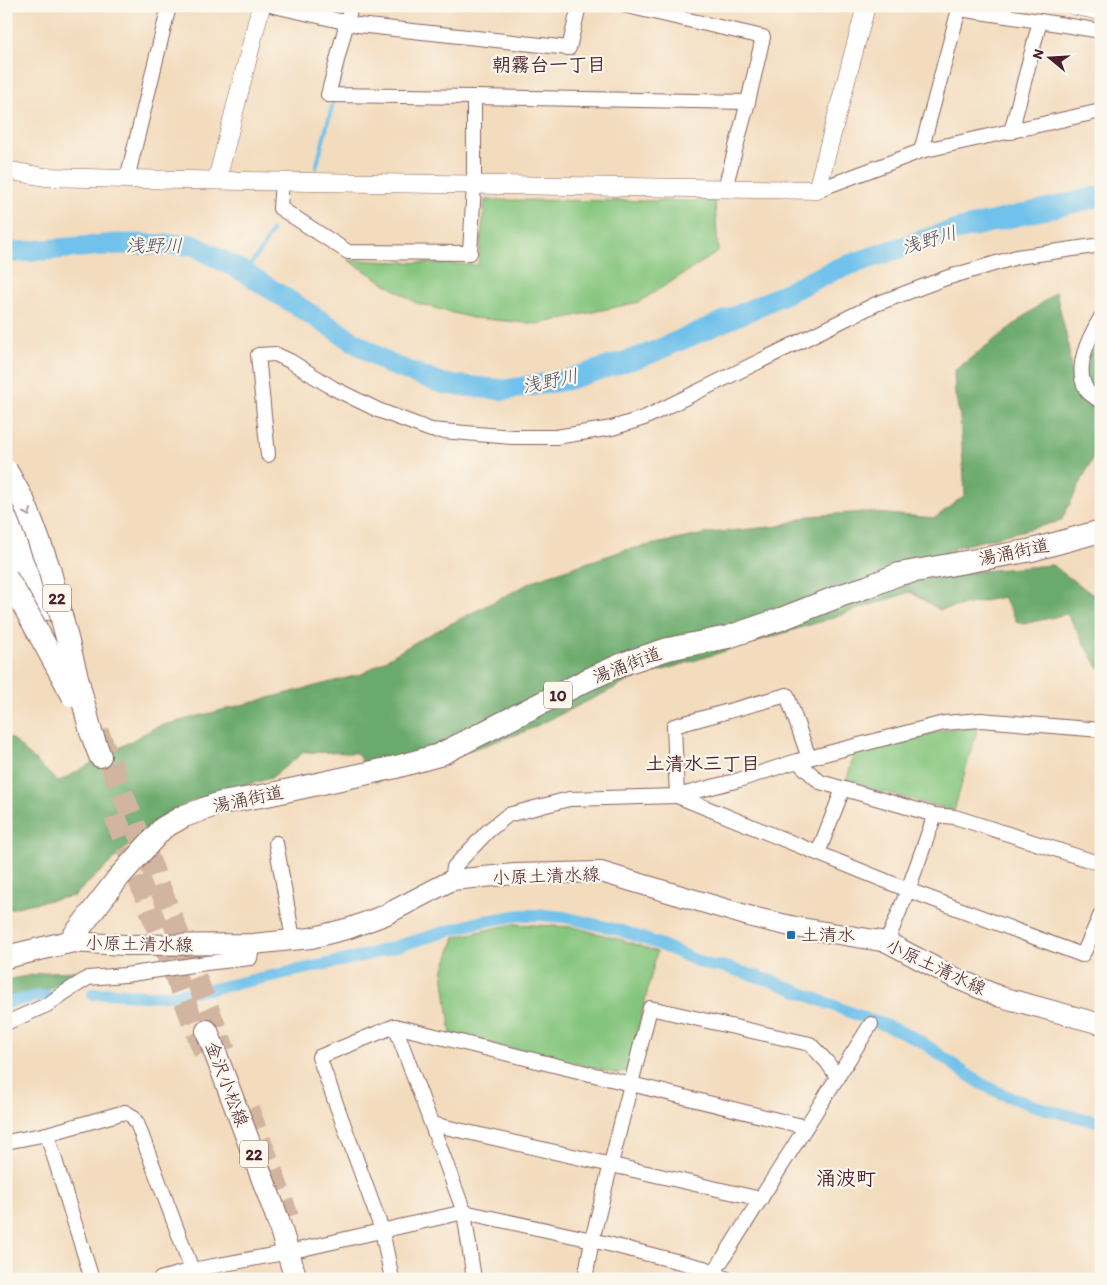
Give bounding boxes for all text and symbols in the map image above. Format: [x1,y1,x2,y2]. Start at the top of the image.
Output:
north arrow [1024,32,1074,82]
text: N [1029,47,1048,61]
district label: 朝霧台一丁目 [492,53,606,76]
water label: 浅野川 [898,221,960,259]
water label: 浅野川 [125,234,183,257]
water label: 浅野川 [520,364,580,398]
one-way arrow [22,508,33,517]
street label: 湯涌街道 [976,534,1052,570]
road number: 22 [43,584,71,612]
street label: 湯涌街道 [589,642,665,688]
road number: 10 [544,682,572,708]
district label: 土清水三丁目 [646,752,760,775]
street label: 湯涌街道 [210,781,286,817]
street label: 小原土清水線 [492,863,600,889]
place label: 土清水 [801,924,855,946]
marker: 土清水 [785,929,797,941]
street label: 小原土清水線 [85,932,193,956]
street label: 小原土清水線 [882,934,990,1000]
street label: 金沢小松線 [201,1038,253,1130]
road number: 22 [240,1140,268,1168]
district label: 涌波町 [816,1166,876,1190]

